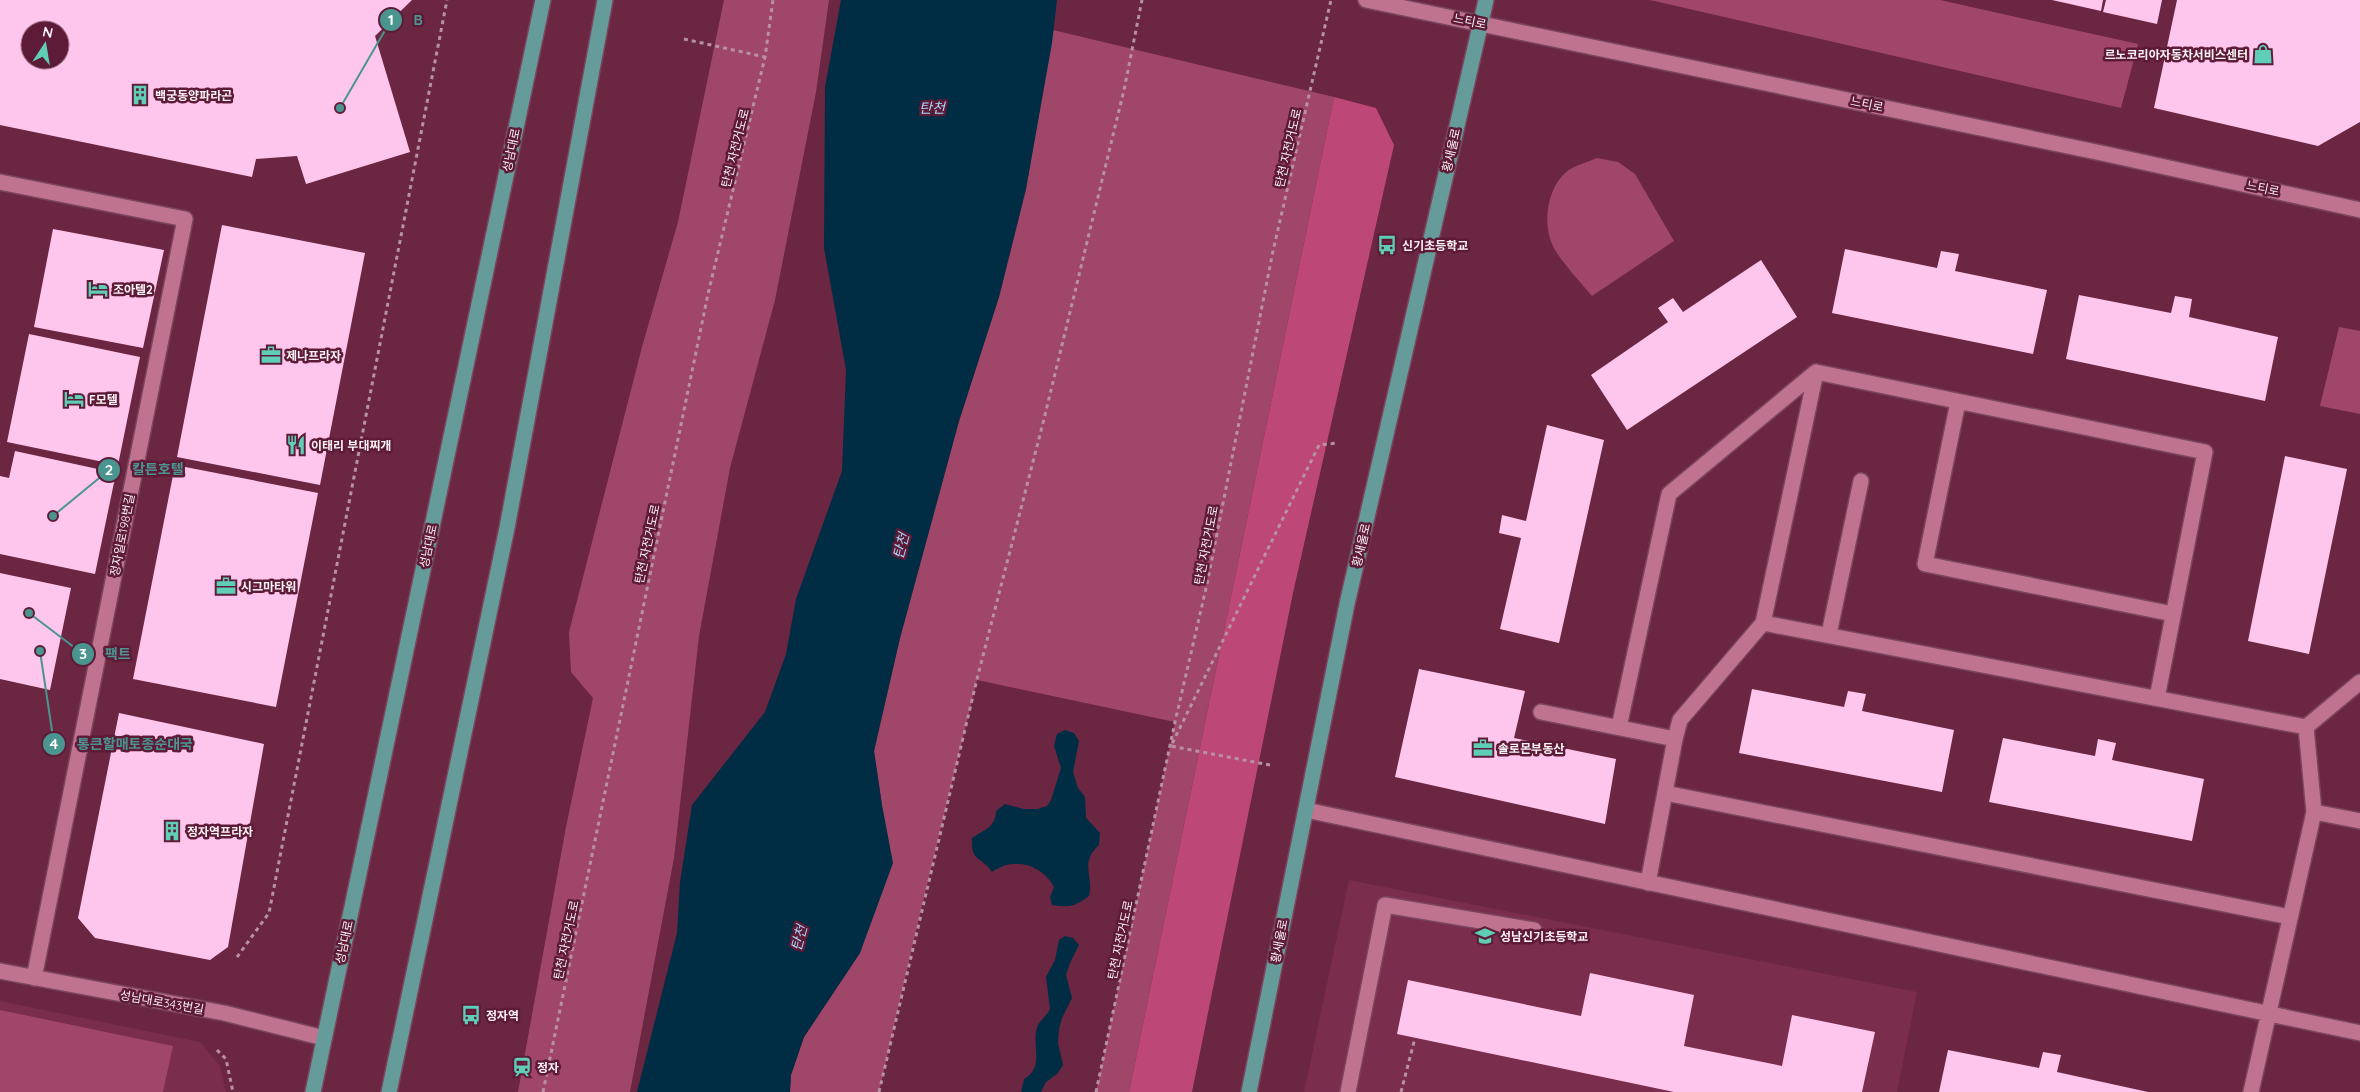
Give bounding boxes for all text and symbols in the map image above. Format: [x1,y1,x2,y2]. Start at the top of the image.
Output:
callout: B [378,5,432,34]
text: 1 [388,10,394,29]
street label: 느티로 [1452,10,1488,32]
text: B [413,11,423,29]
north arrow [20,20,70,70]
text: N [41,22,55,42]
shop icon: 르노코리아자동차서비스센터 [2252,43,2274,65]
place label: 르노코리아자동차서비스센터 [2104,47,2248,62]
building icon: 백궁동양파라곤 [129,84,151,106]
place label: 백궁동양파라곤 [155,88,232,103]
street label: 느티로 [1849,93,1885,115]
water label: 탄천 [919,99,946,117]
street label: 탄천 자전거도로 [718,107,752,189]
street label: 탄천 자전거도로 [1272,107,1304,189]
street label: 성남대로 [499,127,523,173]
street label: 황새울로 [1439,127,1463,173]
street label: 느티로 [2245,177,2281,199]
bus stop icon: 신기초등학교 [1376,234,1398,256]
place label: 신기초등학교 [1402,238,1468,253]
hotel icon: 조아텔2 [87,278,109,300]
place label: 조아텔2 [113,282,153,297]
office icon: 제나프라자 [260,344,282,366]
place label: 제나프라자 [286,348,341,363]
hotel icon: F모텔 [63,388,85,410]
place label: F모텔 [89,392,118,407]
restaurant icon: 이태리 부대찌개 [285,434,307,456]
place label: 이태리 부대찌개 [311,438,392,453]
callout: 칼튼호텔 [97,455,193,484]
text: 2 [105,460,113,479]
text: 칼튼호텔 [132,460,184,478]
street label: 정자일로198번길 [107,492,137,578]
street label: 탄천 자전거도로 [631,503,663,585]
street label: 탄천 자전거도로 [1191,504,1221,586]
street label: 황새울로 [1349,522,1373,568]
street label: 성남대로 [416,523,440,569]
water label: 탄천 [889,530,913,561]
office icon: 시그마타워 [215,575,237,597]
place label: 시그마타워 [241,579,296,594]
callout: 팩트 [70,640,141,669]
text: 3 [79,644,87,663]
text: 팩트 [105,645,131,663]
callout: 통큰할매토종순대국 [42,729,203,758]
text: 4 [50,734,59,753]
text: 통큰할매토종순대국 [77,735,193,753]
office icon: 솔로몬부동산 [1472,737,1494,759]
place label: 솔로몬부동산 [1498,741,1564,756]
building icon: 정자역프라자 [161,820,183,842]
place label: 정자역프라자 [187,824,253,839]
street label: 탄천 자전거도로 [550,899,582,981]
street label: 탄천 자전거도로 [1104,899,1136,981]
street label: 황새울로 [1267,918,1291,964]
street label: 성남대로 [332,919,356,965]
water label: 탄천 [787,922,811,953]
school or university icon: 성남신기초등학교 [1474,925,1496,947]
place label: 성남신기초등학교 [1500,929,1588,944]
street label: 성남대로343번길 [119,987,205,1017]
bus stop icon: 정자역 [460,1004,482,1026]
place label: 정자역 [486,1008,519,1023]
station icon: 정자 [511,1056,533,1078]
place label: 정자 [537,1060,559,1075]

